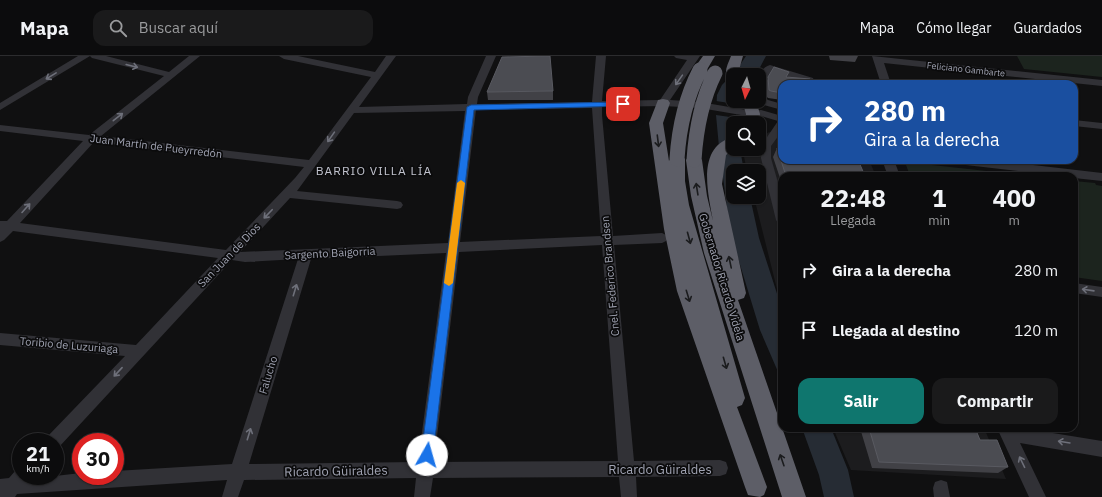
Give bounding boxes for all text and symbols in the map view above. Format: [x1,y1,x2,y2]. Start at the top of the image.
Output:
search box [93,10,373,46]
text: Mapa [20,16,69,40]
icon: search [107,17,129,39]
text: Buscar aquí [139,18,218,37]
text: Mapa [860,19,894,37]
text: Cómo llegar [916,19,991,37]
text: Guardados [1013,19,1082,37]
street label: Feliciano Gambarte [926,59,1006,79]
one-way arrow [125,63,138,70]
north arrow [726,68,766,108]
map controls [726,68,766,204]
one-way arrow [45,73,57,81]
one-way arrow [675,74,683,85]
pin [606,87,640,121]
text: 280 m [864,92,946,129]
icon: arrive [612,93,634,115]
icon: right [798,96,850,148]
one-way arrow [113,112,124,121]
button: search [726,116,766,156]
text: Gira a la derecha [864,128,1000,151]
street label: Juan Martín de Pueyrredón [89,131,223,161]
one-way arrow [327,131,335,142]
one-way arrow [654,134,662,147]
district label: BARRIO VILLA LÍA [316,163,432,178]
button: layers [726,164,766,204]
text: 22:48 [820,182,886,214]
text: 1 [932,182,946,214]
text: 400 [992,182,1036,214]
one-way arrow [693,183,701,196]
one-way arrow [22,203,31,213]
one-way arrow [263,209,273,219]
street label: Gobernador Ricardo Videla [696,212,748,343]
text: Llegada [830,212,876,229]
text: min [928,212,950,229]
text: m [1008,212,1020,229]
street label: Cnel. Federico Brandsen [598,215,622,337]
street label: San Juan de Dios [195,220,263,290]
one-way arrow [686,232,693,245]
street label: Sargento Baigorria [284,244,376,262]
one-way arrow [726,255,734,268]
icon: right [798,259,820,281]
text: Gira a la derecha [832,261,951,280]
text: 280 m [1014,261,1058,280]
one-way arrow [292,284,299,297]
one-way arrow [1082,286,1095,294]
one-way arrow [685,289,692,302]
icon: arrive [798,319,820,341]
text: Llegada al destino [832,321,960,340]
text: 120 m [1014,321,1058,340]
street label: Toribio de Luzuriaga [19,334,119,356]
street label: Falucho [256,354,280,396]
one-way arrow [722,357,729,370]
one-way arrow [114,367,123,377]
button: Salir [798,378,924,424]
button: Compartir [932,378,1058,424]
one-way arrow [246,429,254,441]
speed limit sign: 30 [72,433,124,485]
position arrow [406,434,448,476]
one-way arrow [1057,438,1070,446]
text: 21 [26,440,50,467]
one-way arrow [778,454,785,467]
one-way arrow [1018,457,1025,469]
street label: Ricardo Güiraldes [608,461,712,478]
text: km/h [26,462,50,475]
street label: Ricardo Güiraldes [284,462,388,480]

